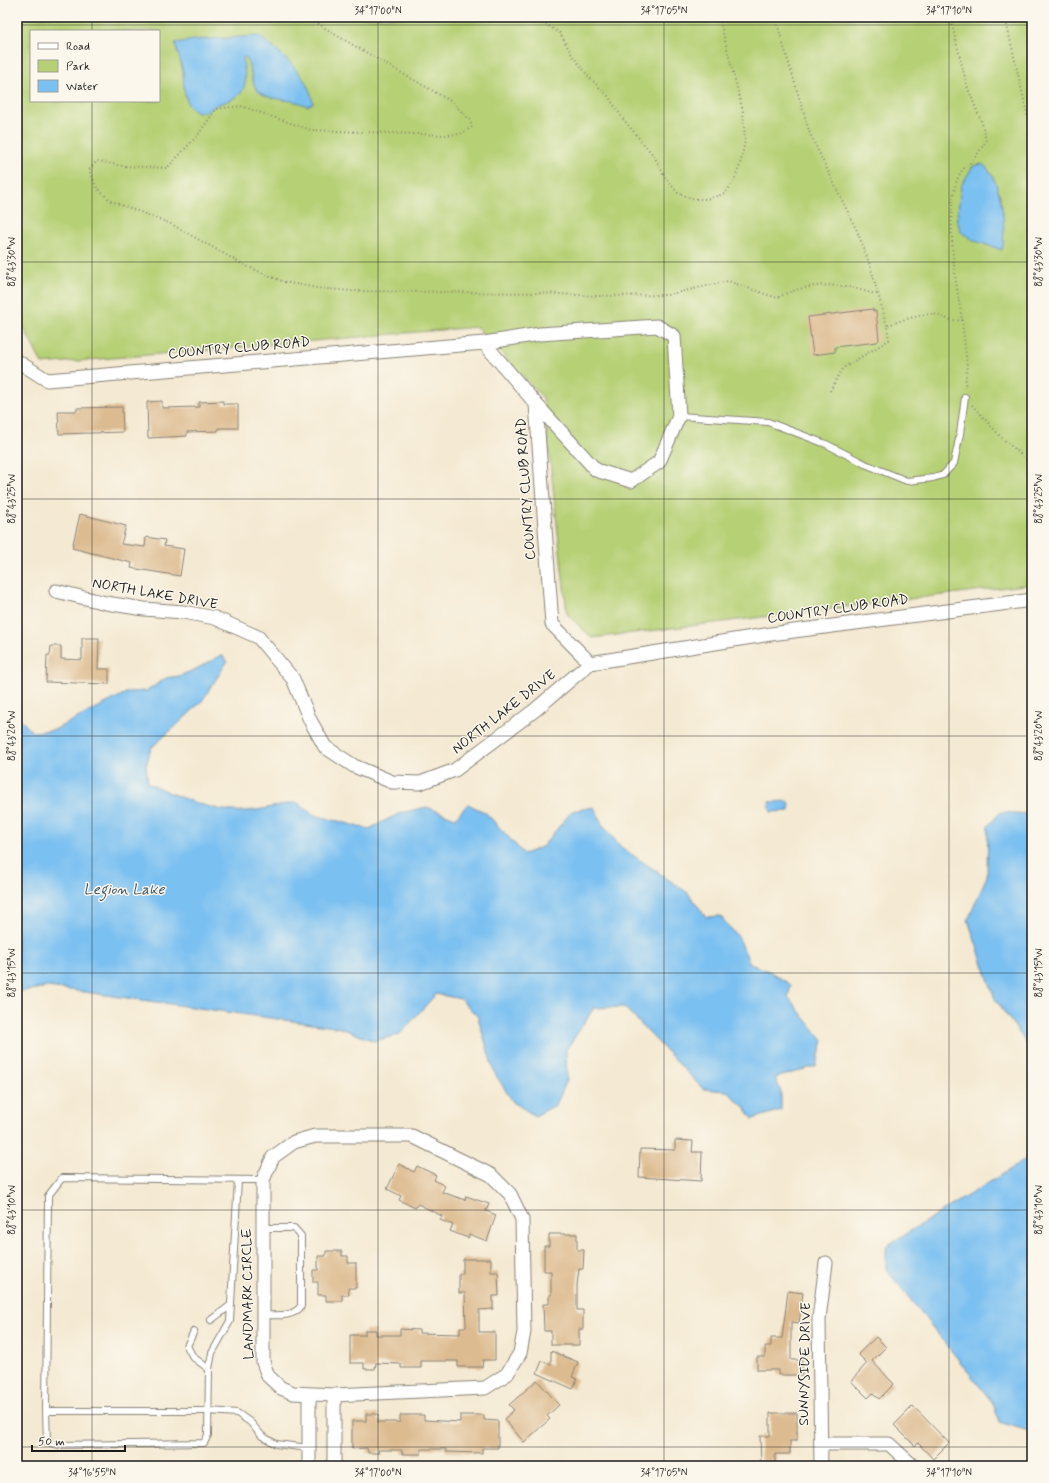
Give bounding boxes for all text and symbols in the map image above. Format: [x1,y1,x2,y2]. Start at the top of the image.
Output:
text: 34°17'00"N [354,4,402,18]
text: 34°17'05"N [641,4,688,18]
text: 34°17'10"N [926,4,972,18]
legend [30,30,160,102]
text: Road [66,39,90,55]
text: Park [66,59,90,75]
text: Water [66,79,98,95]
text: 88°43'30"W [5,237,19,287]
text: 88°43'30"W [1032,237,1046,287]
street label: COUNTRY CLUB ROAD [167,333,311,363]
street label: COUNTRY CLUB ROAD [512,417,540,561]
text: 88°43'25"W [5,474,19,524]
text: 88°43'25"W [1032,474,1046,524]
street label: NORTH LAKE DRIVE [91,574,219,614]
street label: COUNTRY CLUB ROAD [766,590,910,628]
street label: NORTH LAKE DRIVE [448,666,560,758]
text: 88°43'20"W [5,711,19,761]
text: 88°43'20"W [1032,711,1046,761]
water label: Legion Lake [84,880,166,902]
text: 88°43'15"W [5,948,19,998]
text: 88°43'15"W [1032,948,1046,998]
text: 88°43'10"W [5,1185,19,1235]
text: 88°43'10"W [1032,1185,1046,1235]
street label: LANDMARK CIRCLE [238,1228,258,1360]
street label: SUNNYSIDE DRIVE [795,1302,815,1426]
scale bar [32,1427,125,1453]
text: 50 m [38,1434,65,1450]
text: 34°16'55"N [68,1466,116,1480]
text: 34°17'00"N [354,1466,402,1480]
text: 34°17'05"N [641,1466,688,1480]
text: 34°17'10"N [926,1466,972,1480]

